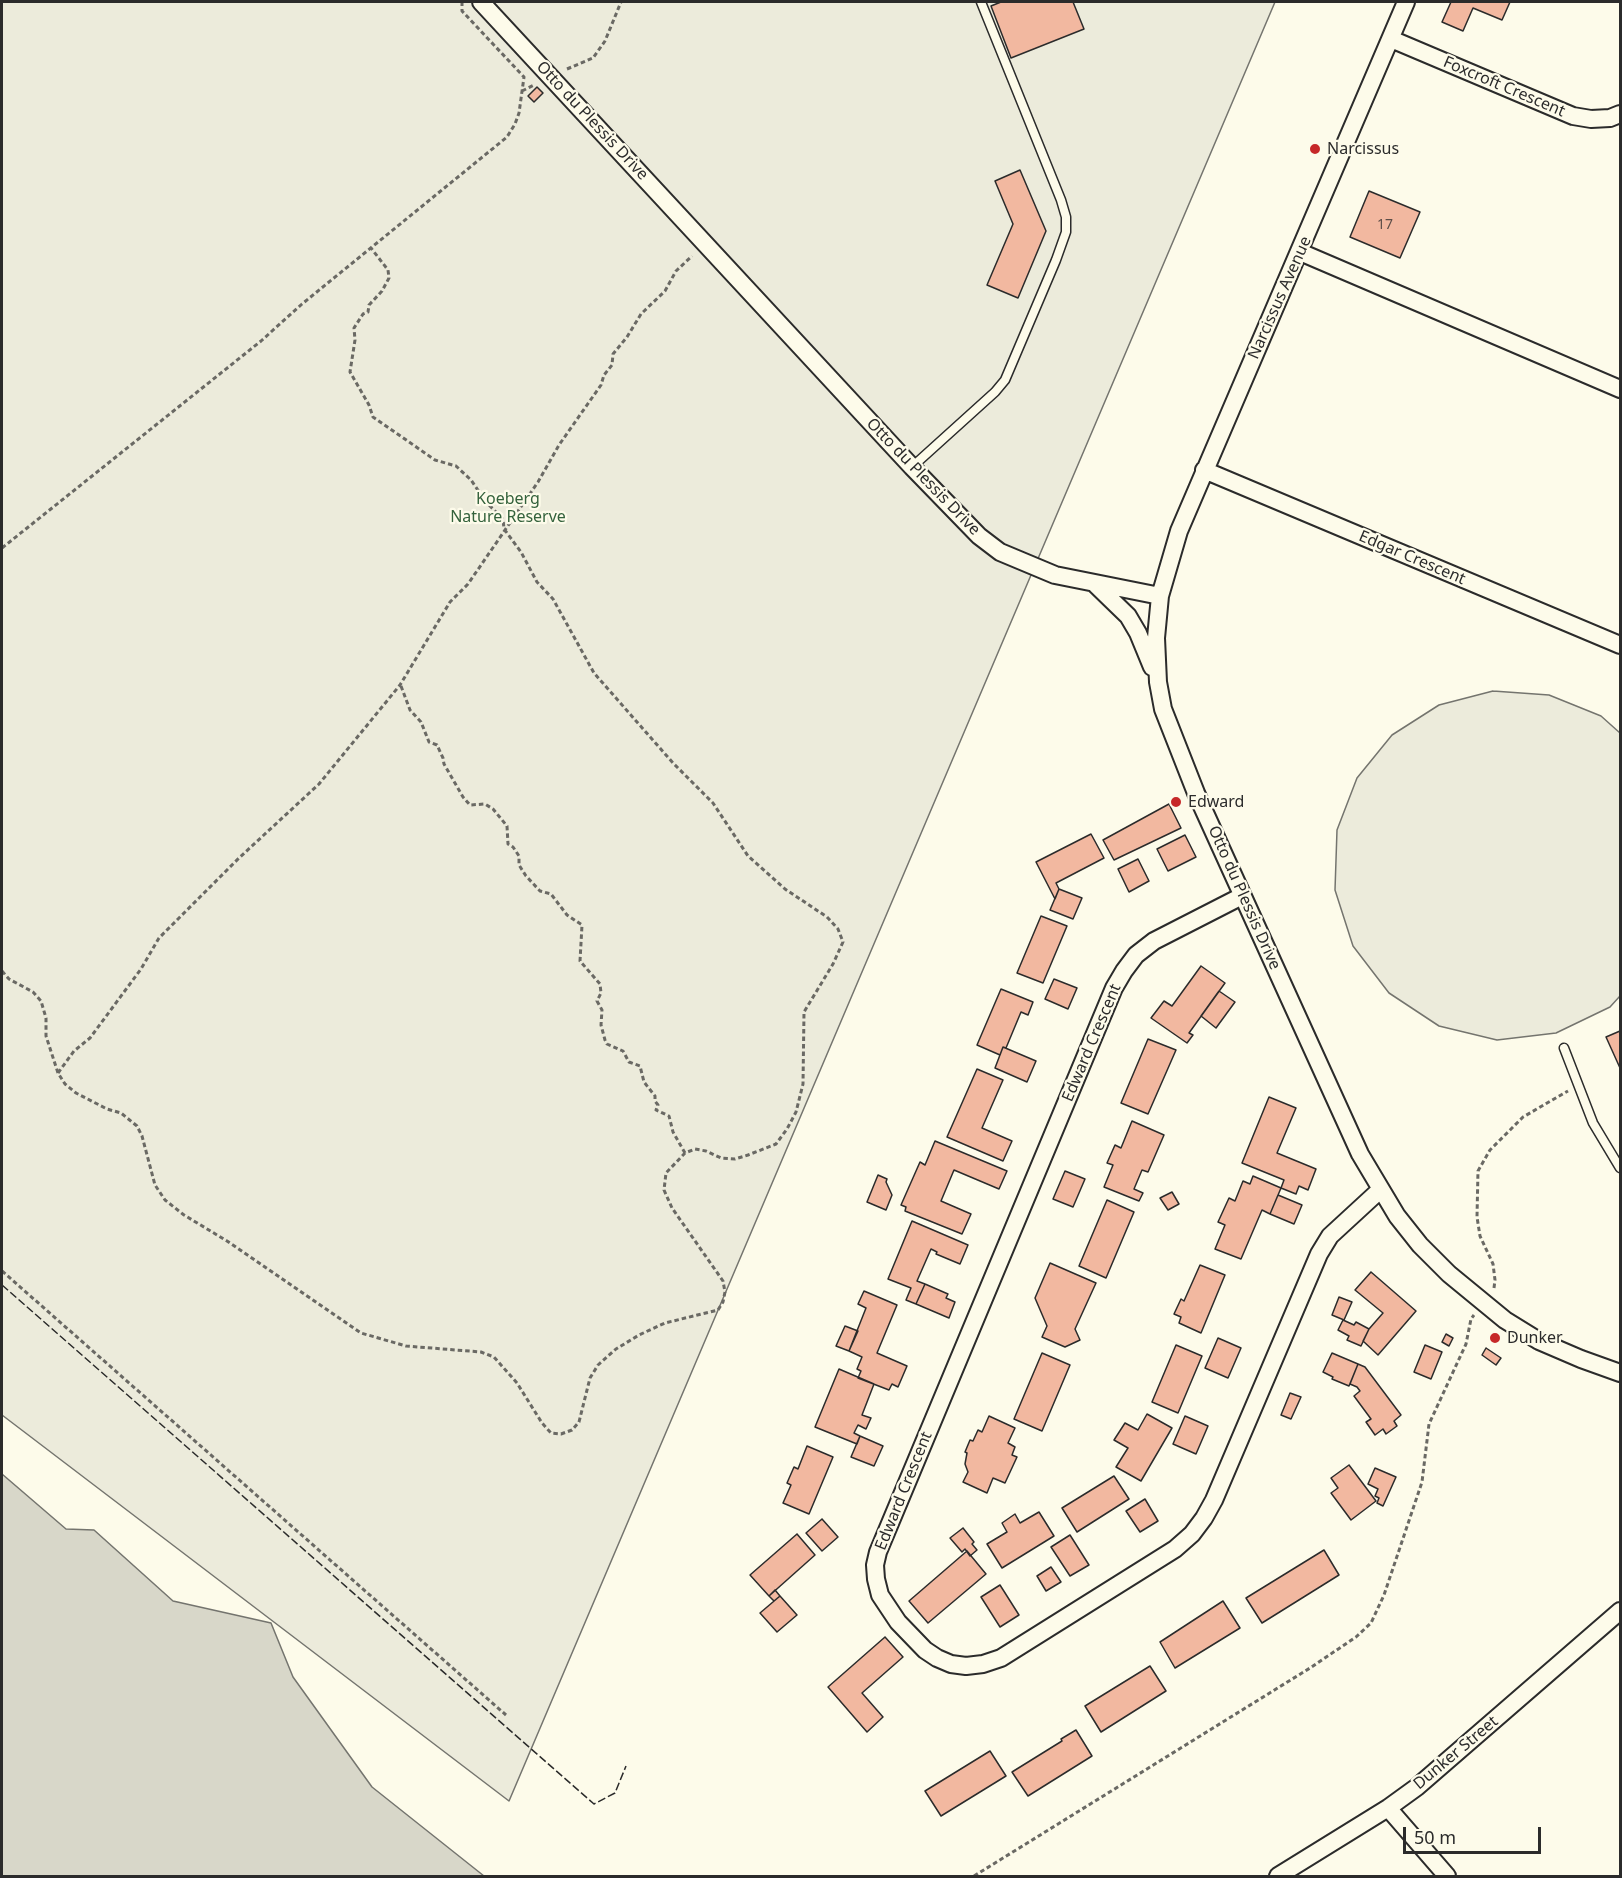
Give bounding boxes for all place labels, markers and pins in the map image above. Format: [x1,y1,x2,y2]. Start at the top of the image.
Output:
place label: Narcissus [1327,139,1399,159]
marker: Narcissus [1308,142,1322,156]
place label: Edward [1188,792,1244,812]
marker: Edward [1169,795,1183,809]
place label: Dunker [1507,1328,1563,1348]
marker: Dunker [1488,1331,1502,1345]

